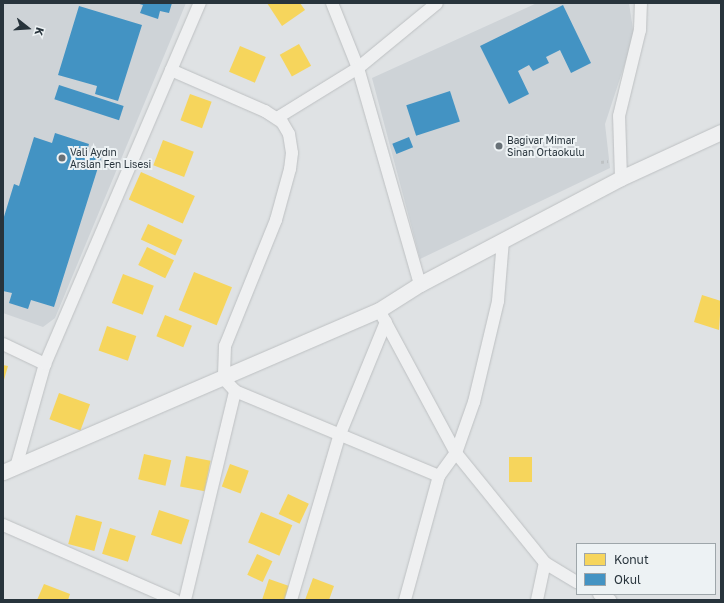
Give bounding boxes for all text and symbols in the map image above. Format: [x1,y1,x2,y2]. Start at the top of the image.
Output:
north arrow [8,8,48,48]
text: K [33,26,47,37]
place label: Bagivar Mimar Sinan Ortaokulu [507,134,585,158]
marker: Bagivar Mimar Sinan Ortaokulu [494,141,504,151]
place label: Vali Aydın Arslan Fen Lisesi [70,146,151,170]
marker: Vali Aydın Arslan Fen Lisesi [57,153,67,163]
legend [576,543,716,595]
text: Konut [614,552,649,567]
text: Okul [614,572,641,587]

